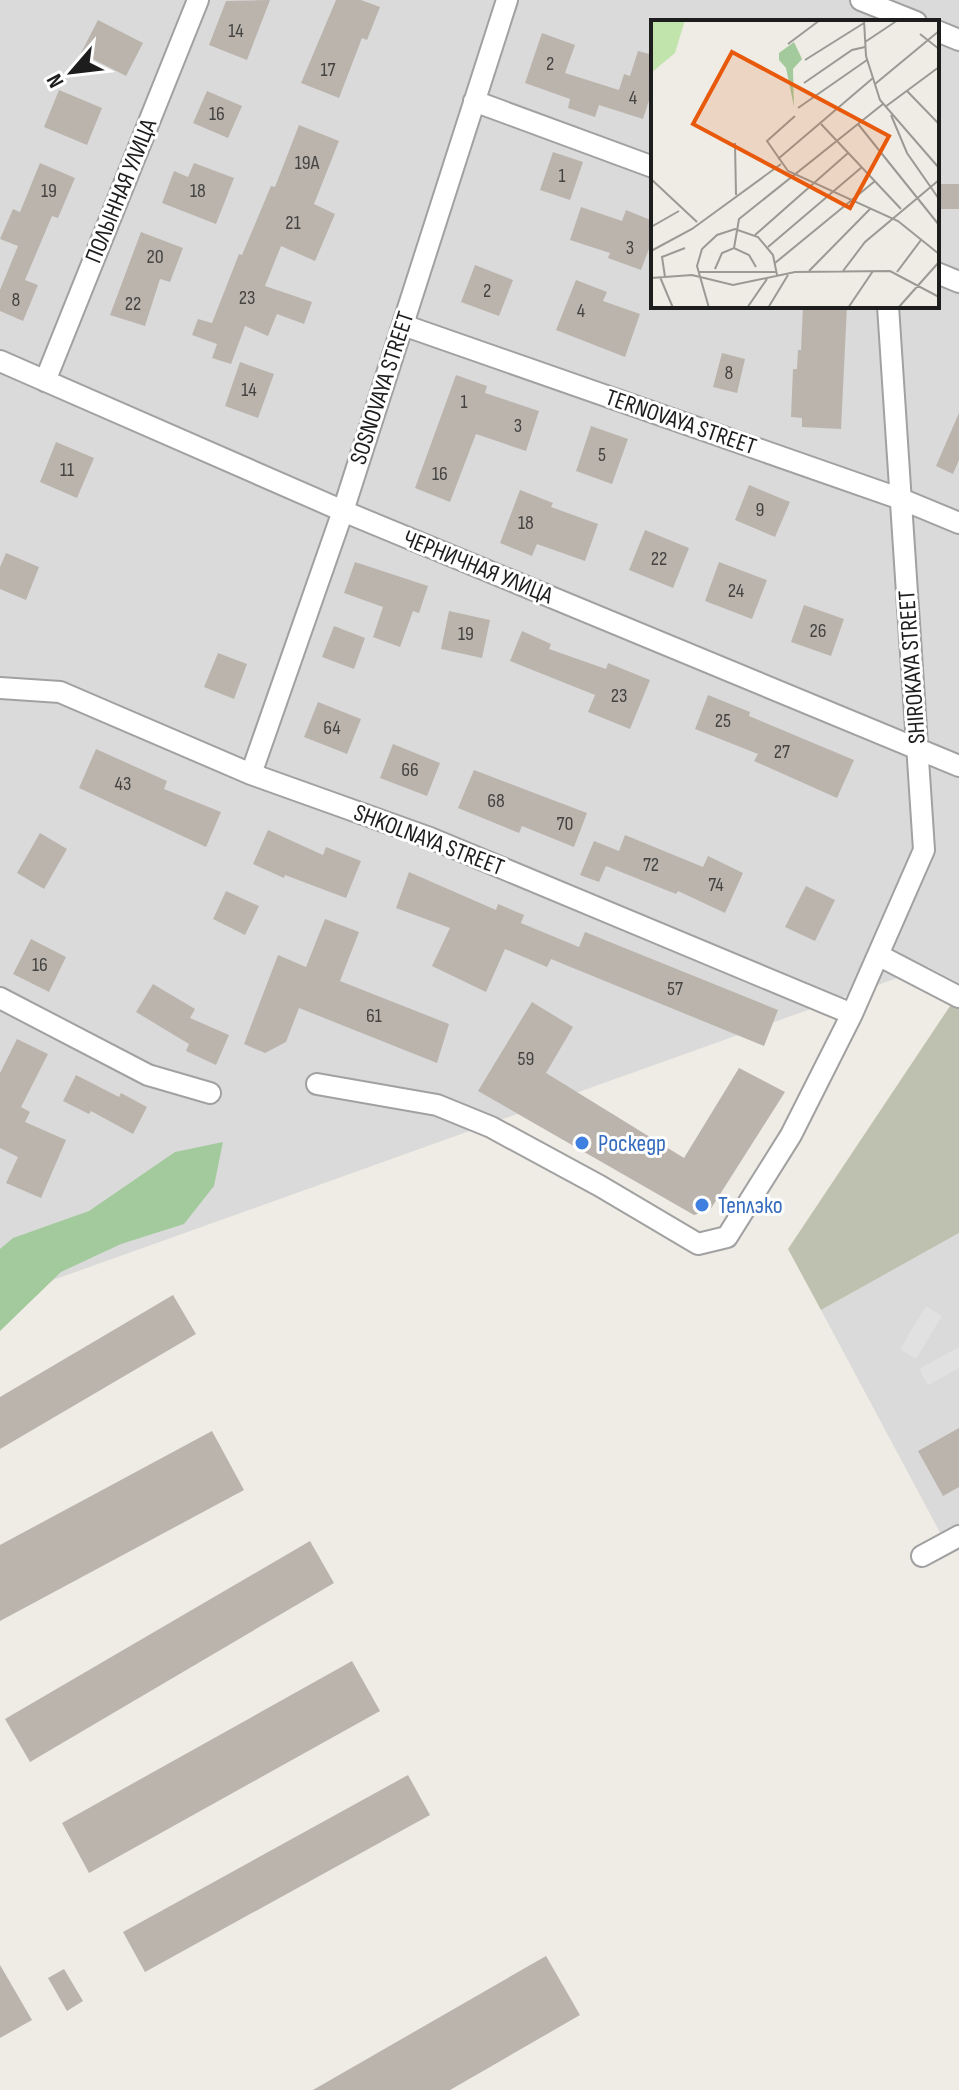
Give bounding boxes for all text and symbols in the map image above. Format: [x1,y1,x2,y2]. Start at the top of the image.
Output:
house number: 14 [228,19,244,43]
inset map [651,20,939,308]
north arrow [32,32,112,112]
house number: 2 [546,52,554,76]
house number: 17 [321,58,335,82]
text: N [41,69,70,92]
house number: 4 [629,86,637,110]
house number: 16 [209,102,225,126]
street label: ПОЛЫННАЯ УЛИЦА [79,114,163,267]
house number: 19А [295,151,320,175]
house number: 1 [559,164,566,188]
house number: 19 [41,179,57,203]
house number: 18 [190,179,206,203]
house number: 21 [285,211,301,235]
house number: 3 [626,236,634,260]
house number: 20 [146,245,164,269]
house number: 2 [483,279,491,303]
house number: 23 [239,286,255,310]
house number: 8 [12,288,20,312]
house number: 22 [125,292,141,316]
house number: 4 [577,299,585,323]
street label: SOSNOVAYA STREET [344,308,420,468]
house number: 8 [725,361,733,385]
house number: 14 [241,378,257,402]
street label: TERNOVAYA STREET [602,383,760,461]
house number: 1 [461,390,468,414]
house number: 3 [514,414,522,438]
house number: 5 [598,443,606,467]
house number: 11 [60,458,74,482]
house number: 16 [432,462,448,486]
house number: 9 [756,498,764,522]
house number: 18 [518,511,534,535]
street label: ЧЕРНИЧНАЯ УЛИЦА [399,524,558,610]
house number: 22 [651,547,667,571]
house number: 24 [728,579,744,603]
street label: SHIROKAYA STREET [892,589,932,745]
house number: 26 [810,619,827,643]
house number: 19 [458,622,474,646]
house number: 23 [611,684,627,708]
house number: 25 [715,709,731,733]
house number: 64 [323,716,341,740]
house number: 27 [774,740,790,764]
house number: 66 [401,758,419,782]
house number: 43 [115,772,131,796]
house number: 68 [487,789,505,813]
street label: SHKOLNAYA STREET [350,798,509,882]
house number: 70 [557,812,573,836]
house number: 72 [643,853,659,877]
house number: 74 [708,873,724,897]
house number: 16 [32,953,48,977]
house number: 57 [667,977,683,1001]
house number: 61 [366,1004,382,1028]
house number: 59 [518,1047,534,1071]
place label: Роскедр [598,1129,666,1158]
marker: Роскедр [573,1134,591,1152]
place label: Теплэко [718,1191,783,1220]
marker: Теплэко [693,1196,711,1214]

